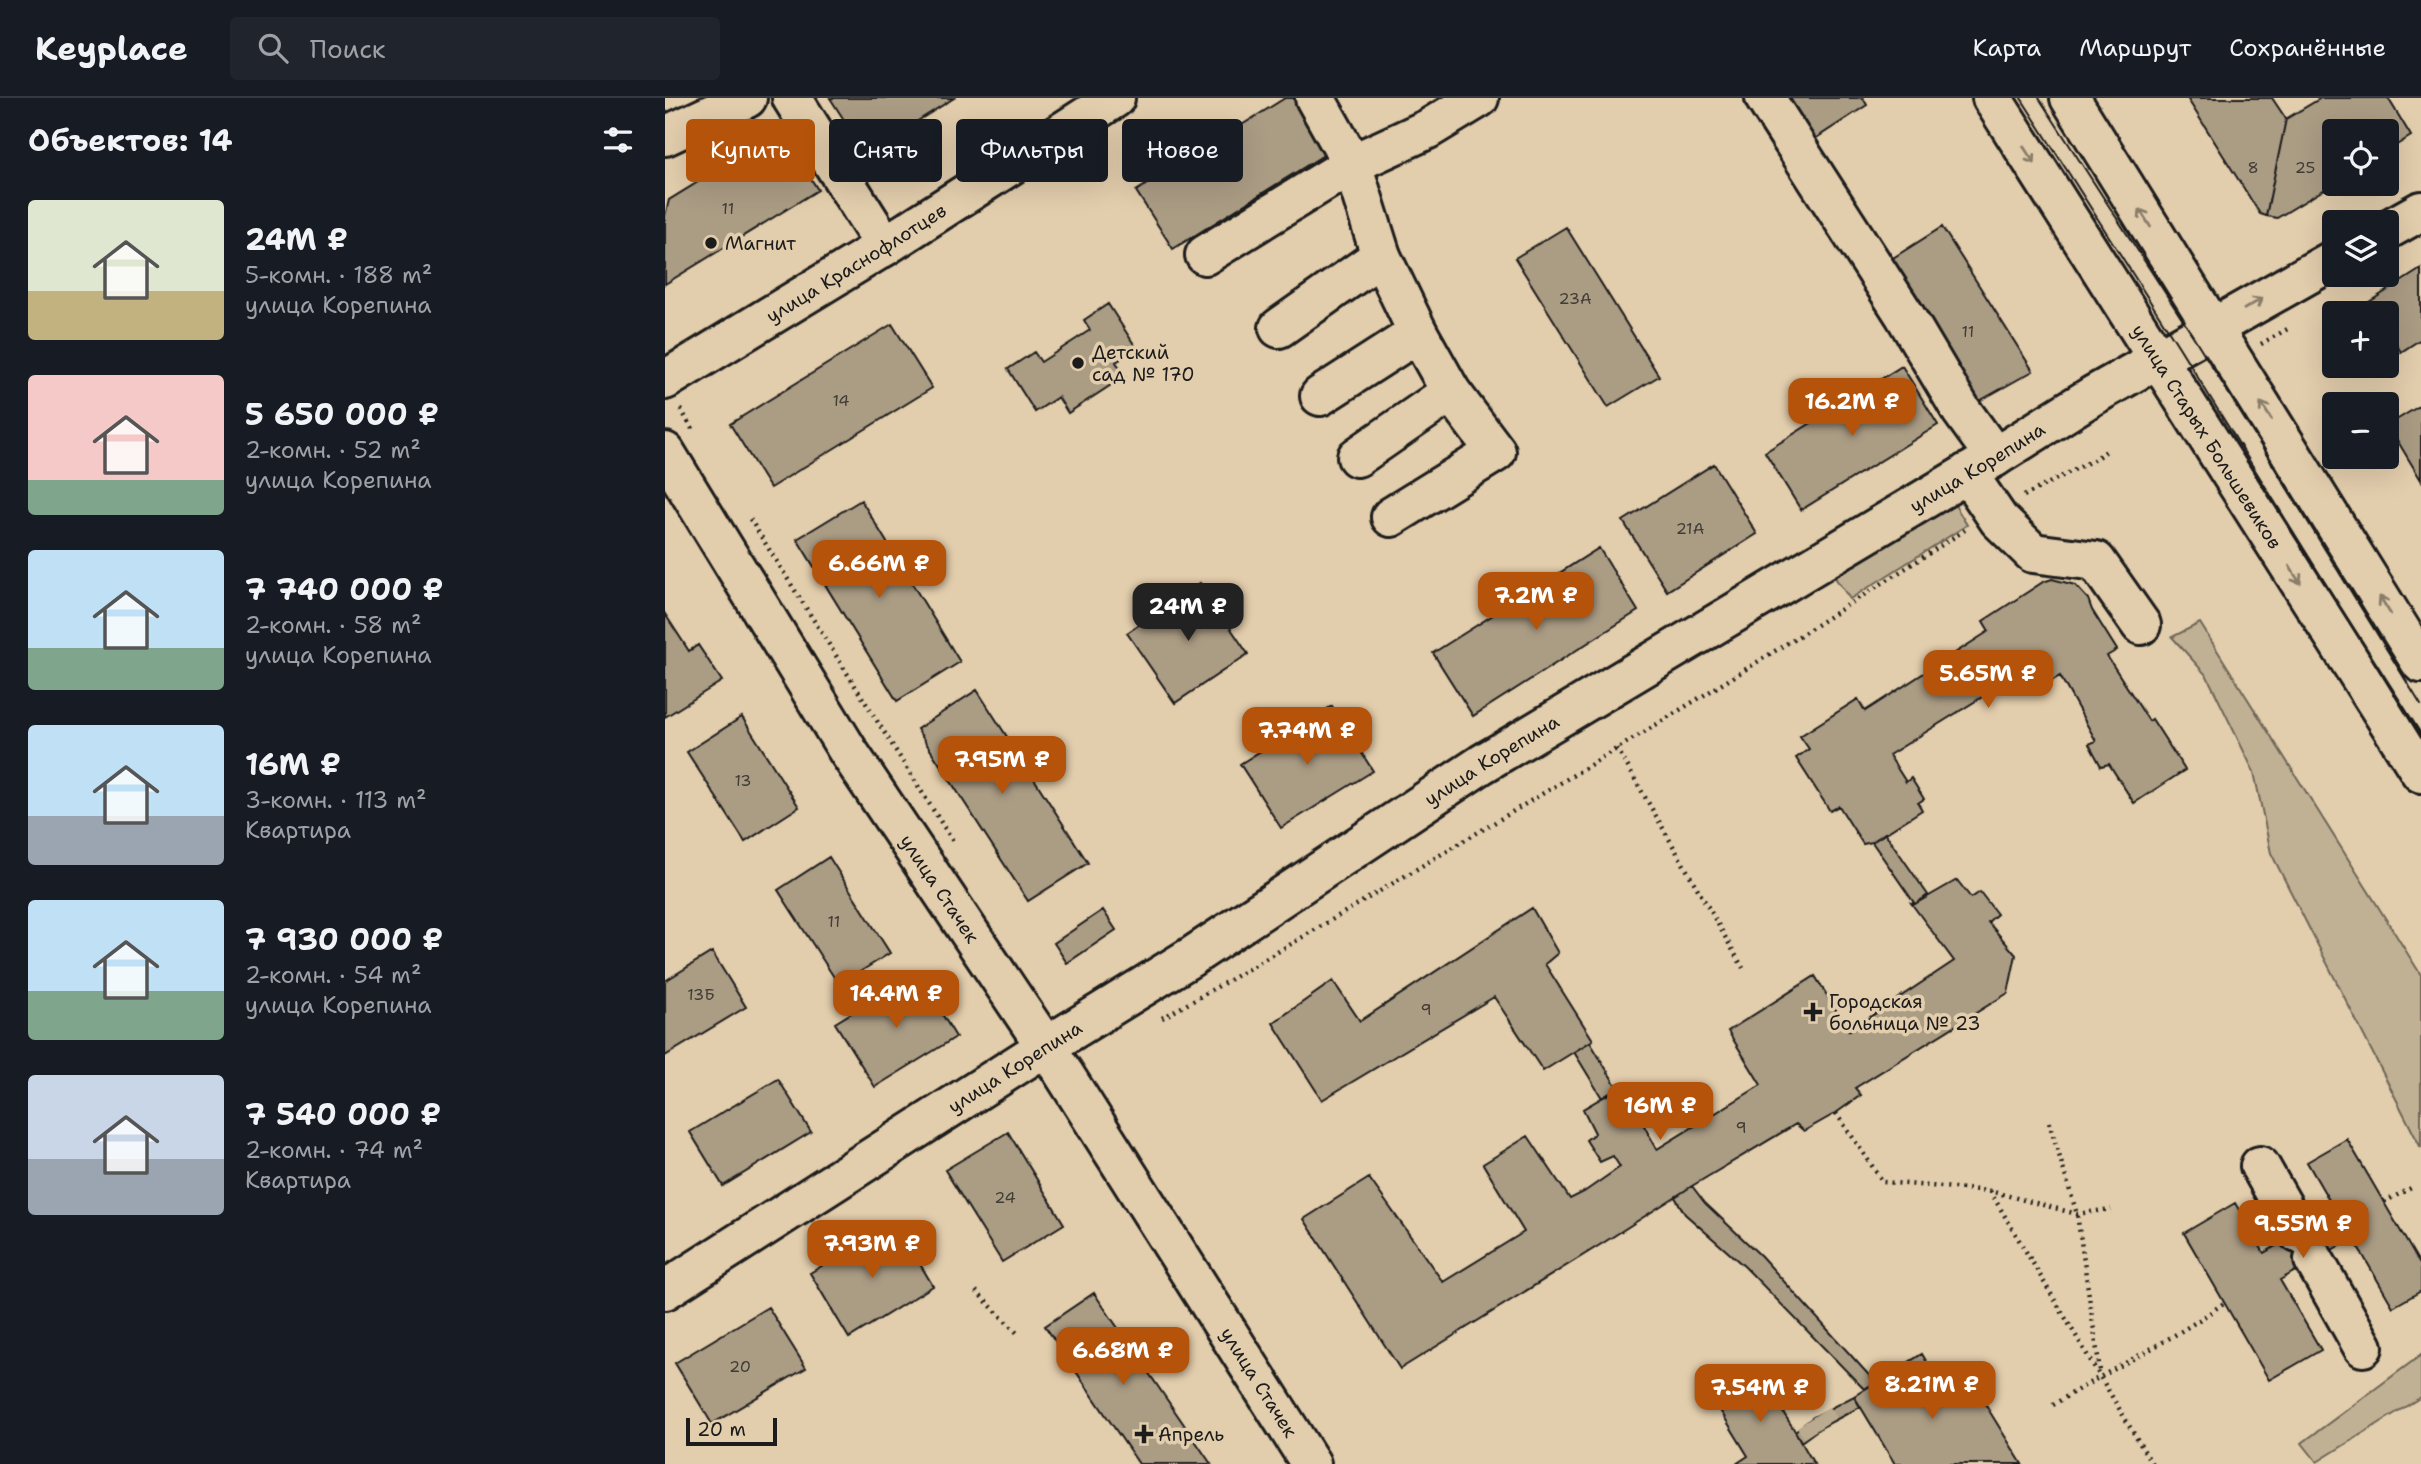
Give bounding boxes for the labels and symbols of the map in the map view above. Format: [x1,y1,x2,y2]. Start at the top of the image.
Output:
one-way arrow [2022,145,2036,165]
house number: 8 [2247,157,2259,178]
house number: 25 [2295,157,2315,178]
street label: улица Краснофлотцев [761,197,951,328]
house number: 11 [722,198,734,219]
one-way arrow [2138,209,2152,229]
place label: Магнит [725,231,796,256]
marker: Магнит [703,235,719,251]
house number: 23А [1558,288,1592,309]
one-way arrow [2243,297,2263,311]
street label: улица Старых Большевиков [2126,319,2288,553]
house number: 11 [1962,321,1974,342]
place label: Детский сад № 170 [1092,340,1195,387]
marker: Детский сад № 170 [1070,355,1086,371]
pin: 16.2M ₽ [1787,378,1917,438]
house number: 14 [832,390,850,411]
one-way arrow [2258,402,2272,422]
street label: улица Корепина [1905,416,2050,518]
house number: 21А [1676,518,1704,539]
pin: 6.66M ₽ [814,540,944,600]
one-way arrow [2288,565,2303,584]
pin: 7.2M ₽ [1479,573,1593,632]
pin: 24M ₽ [1139,584,1237,643]
one-way arrow [2378,595,2392,615]
pin: 5.65M ₽ [1923,650,2053,710]
pin: 7.74M ₽ [1242,708,1372,767]
street label: улица Корепина [1419,708,1564,811]
pin: 7.95M ₽ [937,736,1067,796]
house number: 13 [734,770,752,791]
street label: улица Стачек [895,829,985,948]
house number: 11 [828,911,840,932]
pin: 14.4M ₽ [831,970,961,1030]
house number: 13Б [687,984,715,1005]
place label: Городская больница № 23 [1829,989,1981,1036]
house number: 9 [1420,999,1432,1020]
marker: Городская больница № 23 [1803,1002,1823,1022]
street label: улица Корепина [943,1015,1087,1119]
pin: 16M ₽ [1611,1082,1709,1142]
house number: 9 [1735,1117,1747,1138]
house number: 24 [994,1187,1016,1208]
pin: 9.55M ₽ [2238,1200,2368,1260]
pin: 7.93M ₽ [807,1220,937,1280]
street label: улица Стачек [1215,1322,1303,1442]
pin: 6.68M ₽ [1058,1328,1188,1387]
house number: 20 [729,1356,751,1377]
pin: 8.21M ₽ [1867,1362,1997,1421]
pin: 7.54M ₽ [1695,1364,1825,1424]
scale bar [686,1415,777,1447]
place label: Апрель [1158,1422,1224,1447]
marker: Апрель [1136,1426,1152,1442]

